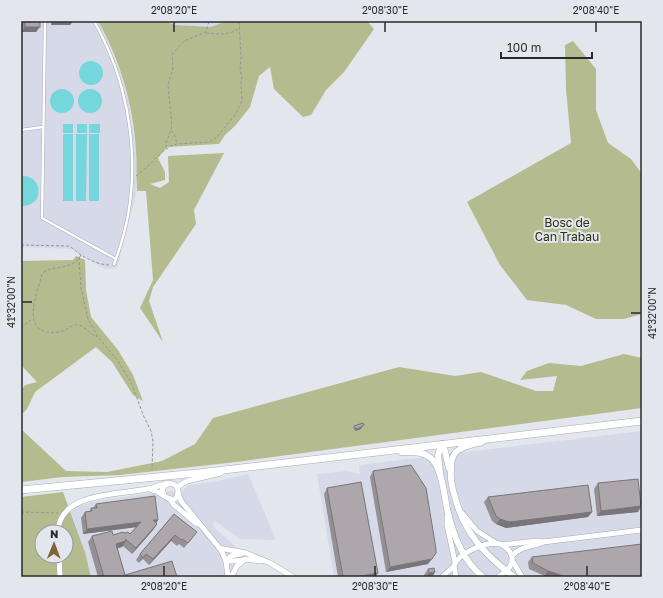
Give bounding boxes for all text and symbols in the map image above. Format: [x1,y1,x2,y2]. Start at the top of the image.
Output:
text: 2°08'20"E [151,4,197,16]
text: 2°08'30"E [362,4,408,16]
text: 2°08'40"E [573,4,619,16]
scale bar [501,34,592,60]
text: 100 m [507,40,541,55]
park label: Bosc de Can Trabau [535,215,599,244]
text: 41°32'00"N [5,276,17,328]
text: 41°32'00"N [646,287,658,339]
north arrow [34,524,74,564]
text: N [50,527,58,540]
text: 2°08'20"E [141,580,187,592]
text: 2°08'30"E [352,580,398,592]
text: 2°08'40"E [564,580,610,592]

